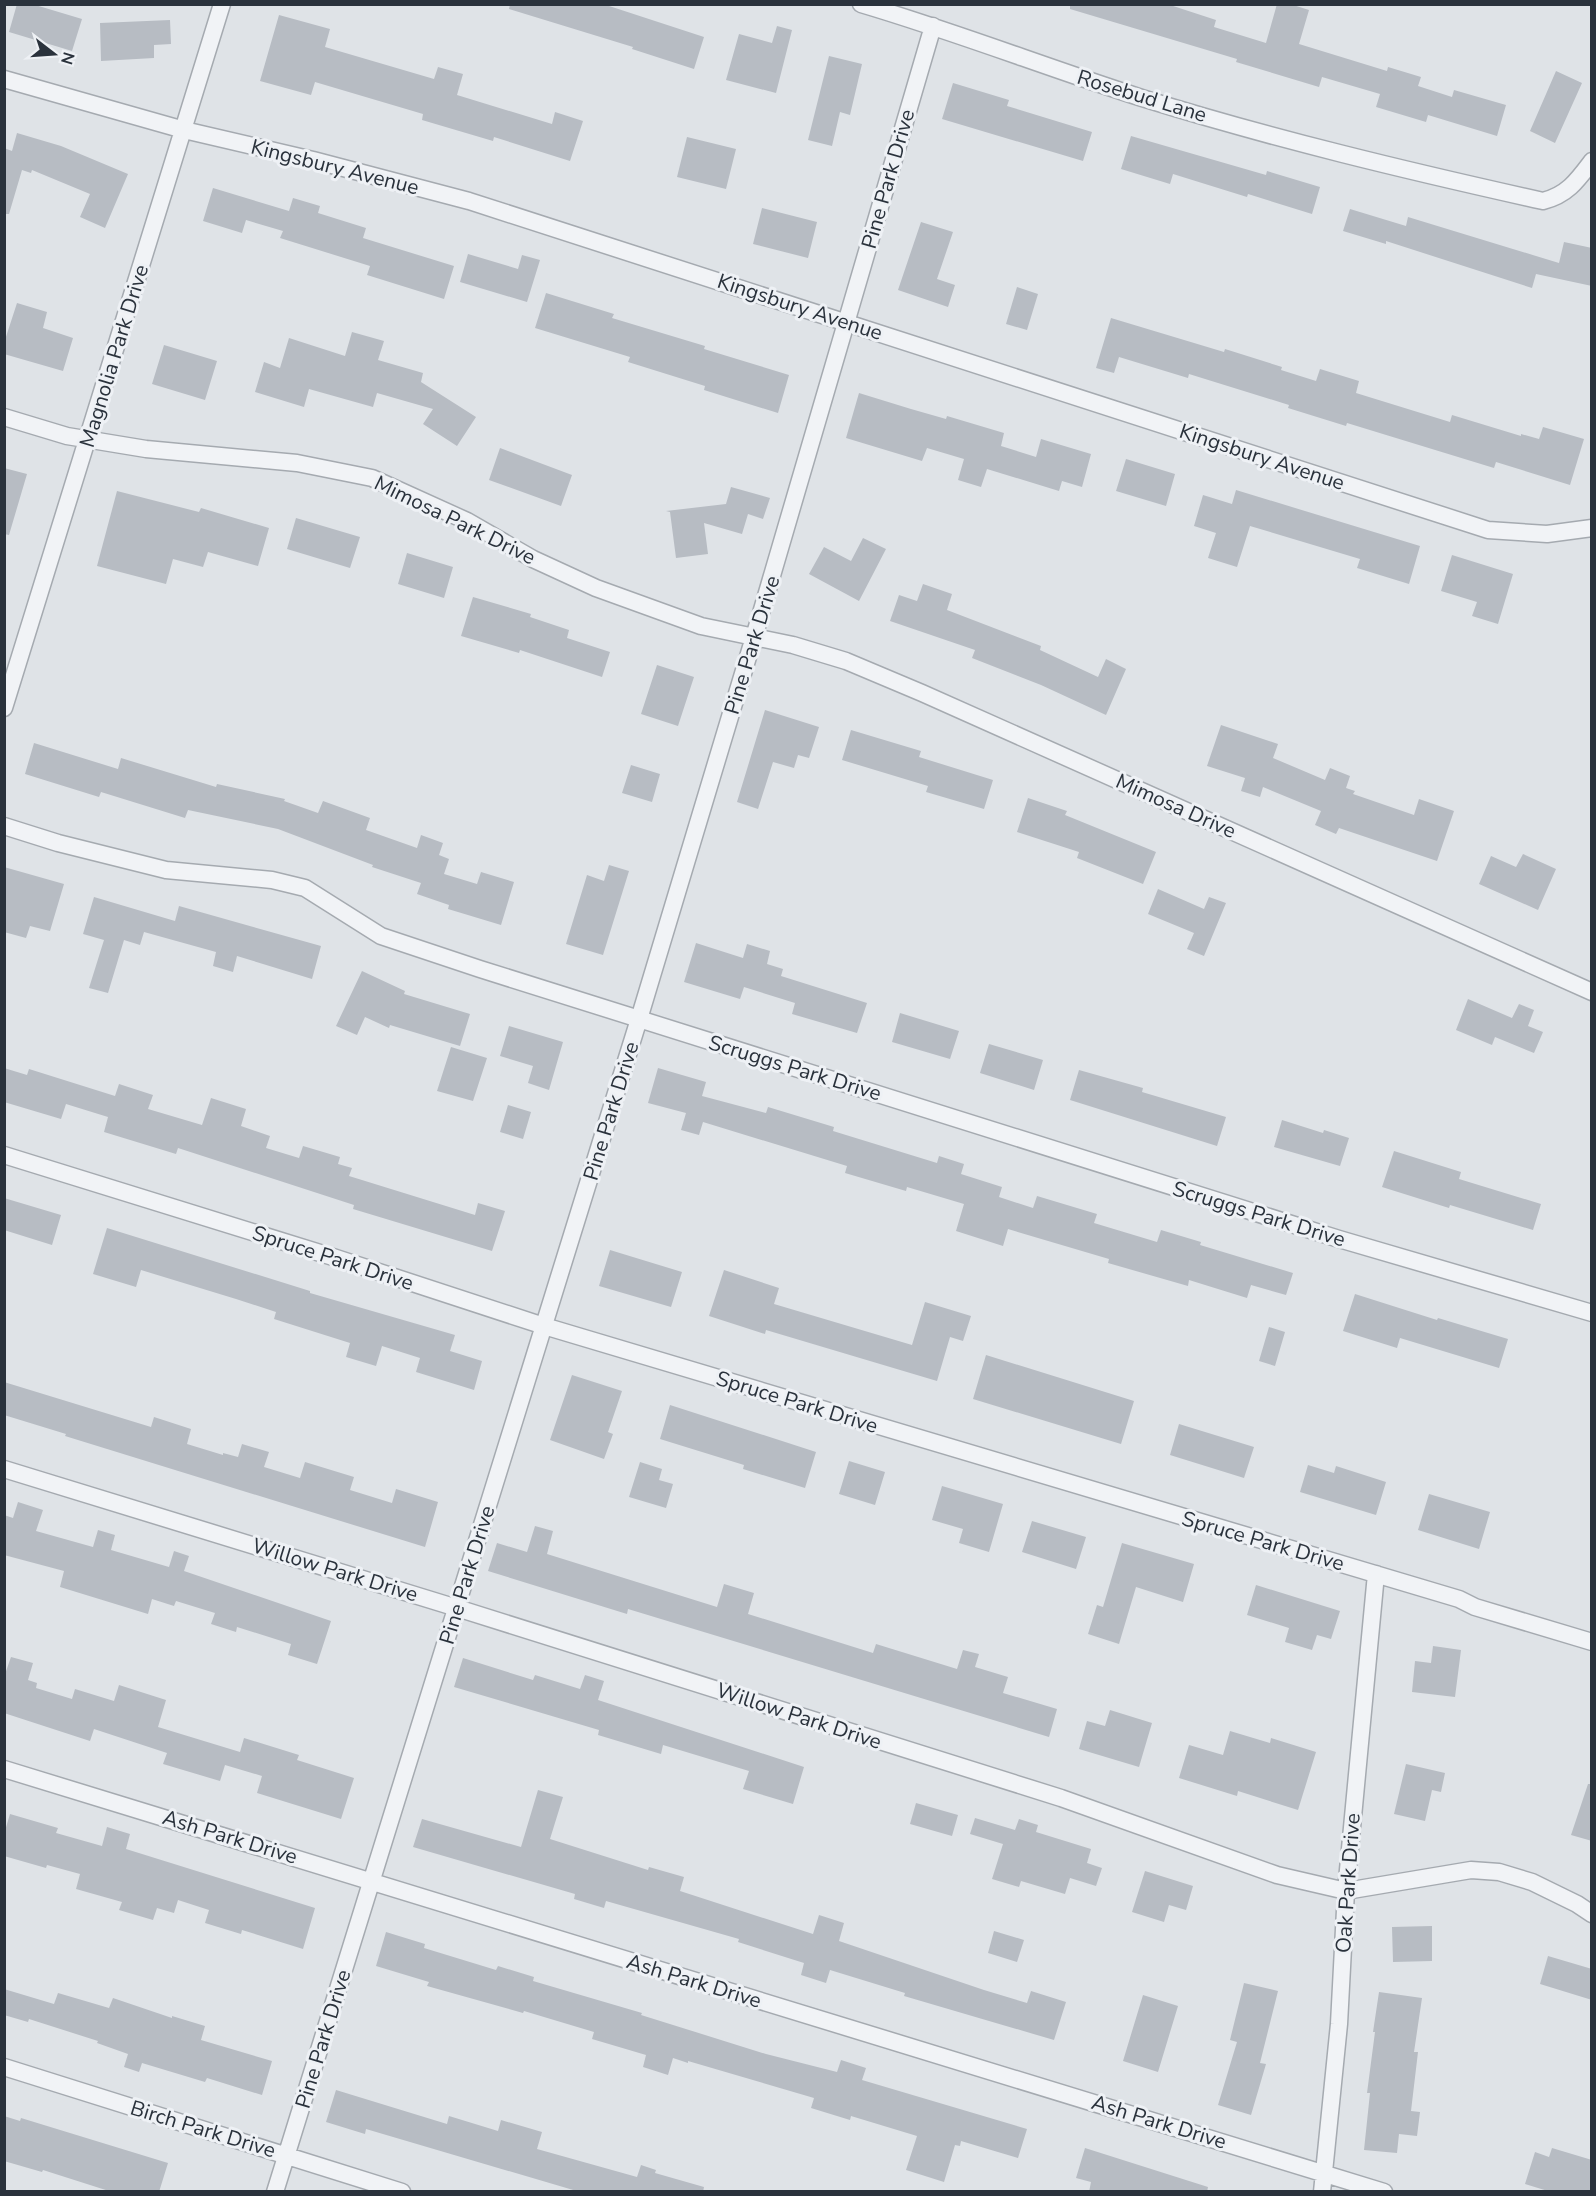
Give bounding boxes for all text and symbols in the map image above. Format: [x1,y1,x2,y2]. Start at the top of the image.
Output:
north arrow [24,24,84,84]
text: N [55,49,80,67]
street label: Rosebud Lane [1074,63,1210,129]
street label: Pine Park Drive [855,106,921,252]
street label: Kingsbury Avenue [248,133,422,201]
street label: Magnolia Park Drive [73,261,155,451]
street label: Kingsbury Avenue [714,267,886,347]
street label: Kingsbury Avenue [1176,417,1348,497]
street label: Mimosa Park Drive [370,469,540,571]
street label: Pine Park Drive [718,572,786,718]
street label: Mimosa Drive [1111,767,1241,845]
street label: Scruggs Park Drive [705,1028,885,1108]
street label: Pine Park Drive [577,1038,645,1184]
street label: Scruggs Park Drive [1169,1174,1349,1254]
street label: Spruce Park Drive [249,1219,417,1297]
street label: Spruce Park Drive [713,1364,881,1440]
street label: Pine Park Drive [433,1502,501,1648]
street label: Spruce Park Drive [1179,1504,1347,1578]
street label: Willow Park Drive [249,1531,421,1609]
street label: Willow Park Drive [713,1676,885,1756]
street label: Ash Park Drive [159,1803,301,1871]
street label: Oak Park Drive [1329,1812,1367,1954]
street label: Ash Park Drive [623,1947,765,2015]
street label: Pine Park Drive [289,1966,357,2112]
street label: Ash Park Drive [1088,2088,1230,2156]
street label: Birch Park Drive [127,2094,279,2164]

